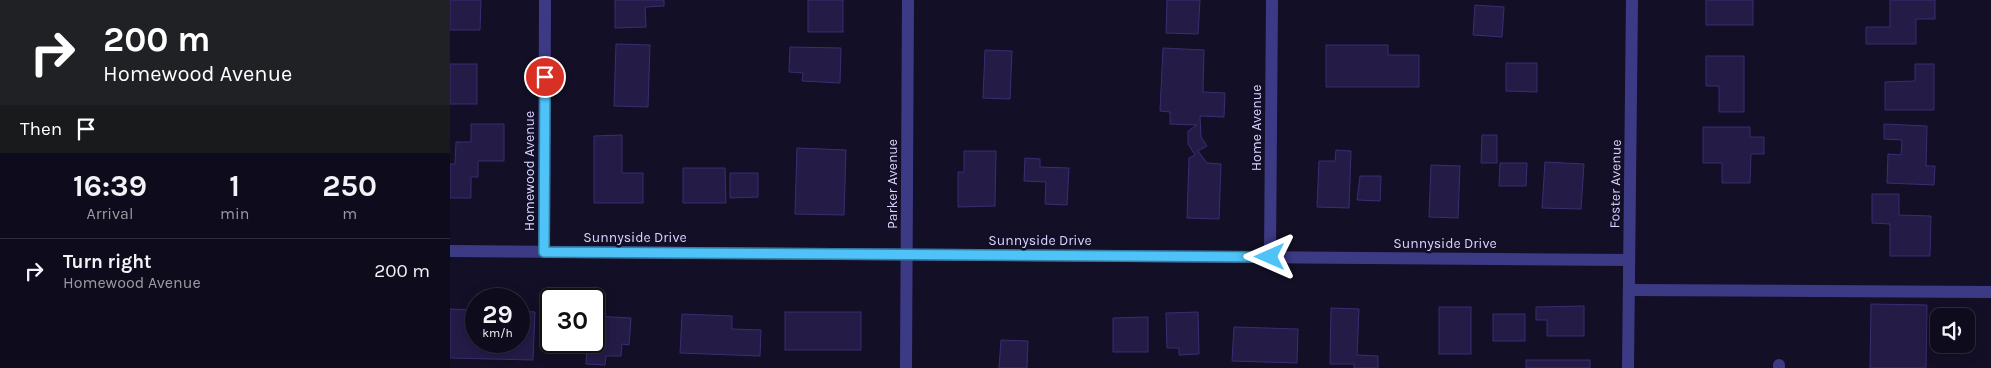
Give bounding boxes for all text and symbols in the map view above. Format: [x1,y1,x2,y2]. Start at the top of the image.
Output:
text: 200 m [103,19,211,60]
icon: right [20,20,85,85]
pin [524,56,566,98]
text: Homewood Avenue [103,61,292,87]
icon: arrive [531,63,559,91]
street label: Home Avenue [1248,85,1265,171]
street label: Homewood Avenue [521,111,538,231]
icon: arrive [72,115,100,143]
text: Then [20,118,62,140]
street label: Parker Avenue [884,139,901,229]
street label: Foster Avenue [1606,139,1625,229]
text: 16:39 [73,168,147,204]
text: 1 [229,168,240,204]
text: 250 [322,168,377,204]
text: Arrival [87,204,133,223]
text: min [220,204,249,223]
text: m [342,204,357,223]
street label: Sunnyside Drive [583,229,687,246]
position arrow [1243,230,1295,282]
street label: Sunnyside Drive [988,232,1092,249]
street label: Sunnyside Drive [1393,235,1497,252]
text: Turn right [63,251,152,273]
icon: right [20,257,48,285]
text: 200 m [374,260,430,282]
text: Homewood Avenue [63,273,201,292]
speed limit sign: 30 [540,288,605,353]
text: 29 [482,300,513,329]
map controls [1930,308,1975,353]
button: sound [1930,308,1975,353]
text: km/h [482,326,513,340]

